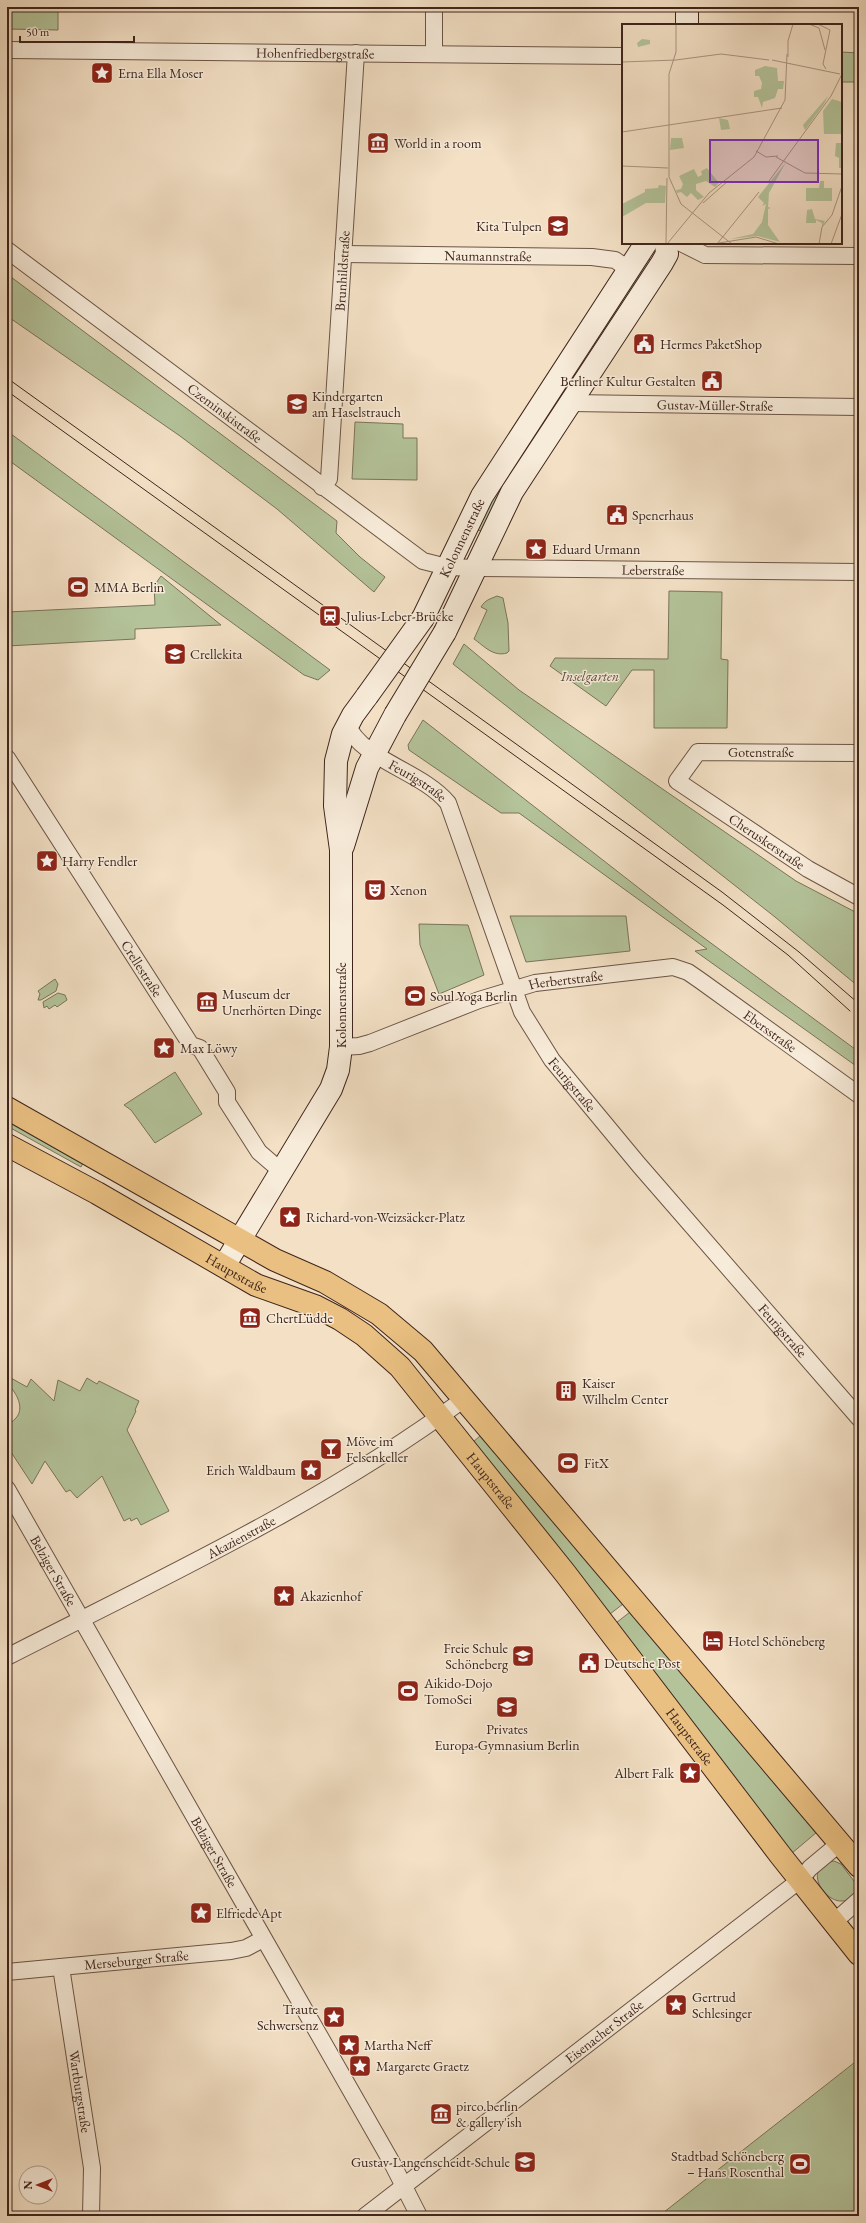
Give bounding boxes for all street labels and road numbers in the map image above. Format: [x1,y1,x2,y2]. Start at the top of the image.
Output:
street label: Hohenfriedbergstraße [256,43,375,63]
street label: Brunhildstraße [331,230,354,312]
street label: Naumannstraße [444,246,532,265]
street label: Czeminskistraße [184,379,266,447]
street label: Gustav-Müller-Straße [657,395,774,415]
street label: Kolonnenstraße [435,495,489,581]
street label: Leberstraße [621,561,685,579]
street label: Gotenstraße [728,743,795,761]
street label: Feurigstraße [385,755,451,806]
street label: Cheruskerstraße [725,809,809,874]
street label: Crellestraße [117,937,167,1001]
street label: Kolonnenstraße [332,962,350,1048]
street label: Herbertstraße [526,966,604,994]
street label: Ebersstraße [740,1006,801,1057]
street label: Feurigstraße [544,1053,600,1116]
street label: Hauptstraße [203,1249,270,1297]
street label: Feurigstraße [755,1300,812,1362]
street label: Hauptstraße [463,1448,519,1513]
street label: Akazienstraße [203,1511,279,1563]
street label: Belziger Straße [26,1532,81,1610]
street label: Hauptstraße [662,1704,718,1769]
street label: Belziger Straße [187,1813,242,1891]
street label: Merseburger Straße [84,1946,190,1974]
street label: Eisenacher Straße [561,1995,647,2067]
street label: Wartburgstraße [65,2049,96,2135]

